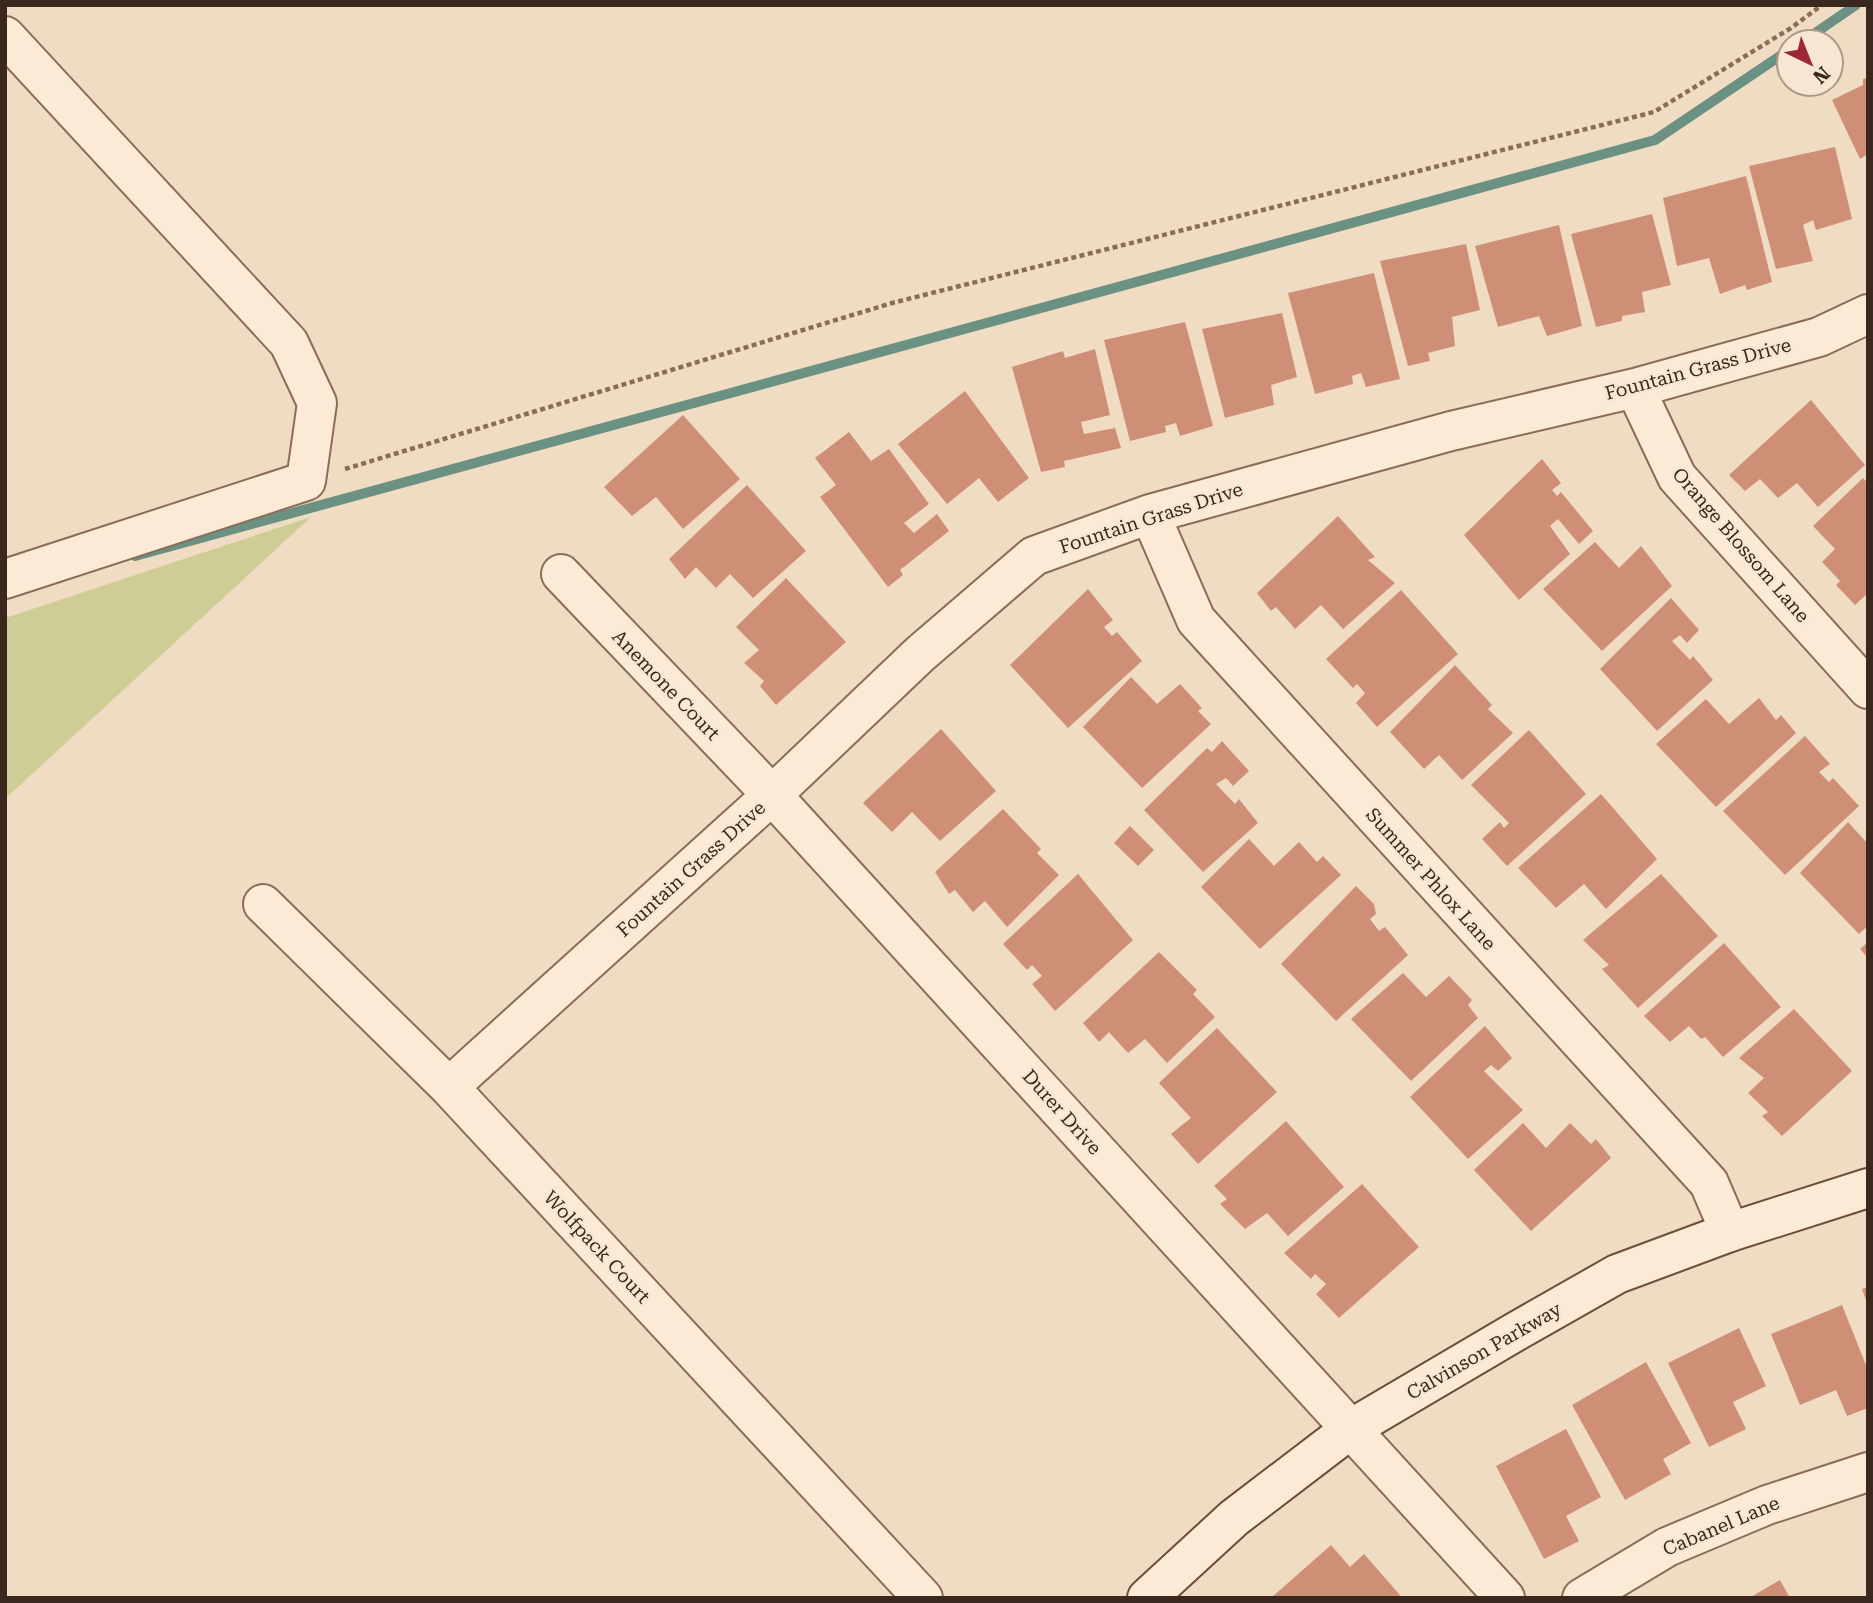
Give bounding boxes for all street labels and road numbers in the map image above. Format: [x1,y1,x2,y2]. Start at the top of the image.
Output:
street label: Fountain Grass Drive [1602,333,1794,405]
street label: Orange Blossom Lane [1667,463,1815,627]
street label: Fountain Grass Drive [1056,477,1246,559]
street label: Anemone Court [607,625,725,745]
street label: Fountain Grass Drive [612,796,770,942]
street label: Summer Phlox Lane [1361,803,1501,955]
street label: Durer Drive [1018,1065,1106,1159]
street label: Wolfpack Court [539,1186,655,1308]
street label: Calvinson Parkway [1403,1297,1566,1405]
street label: Cabanel Lane [1659,1491,1783,1561]

